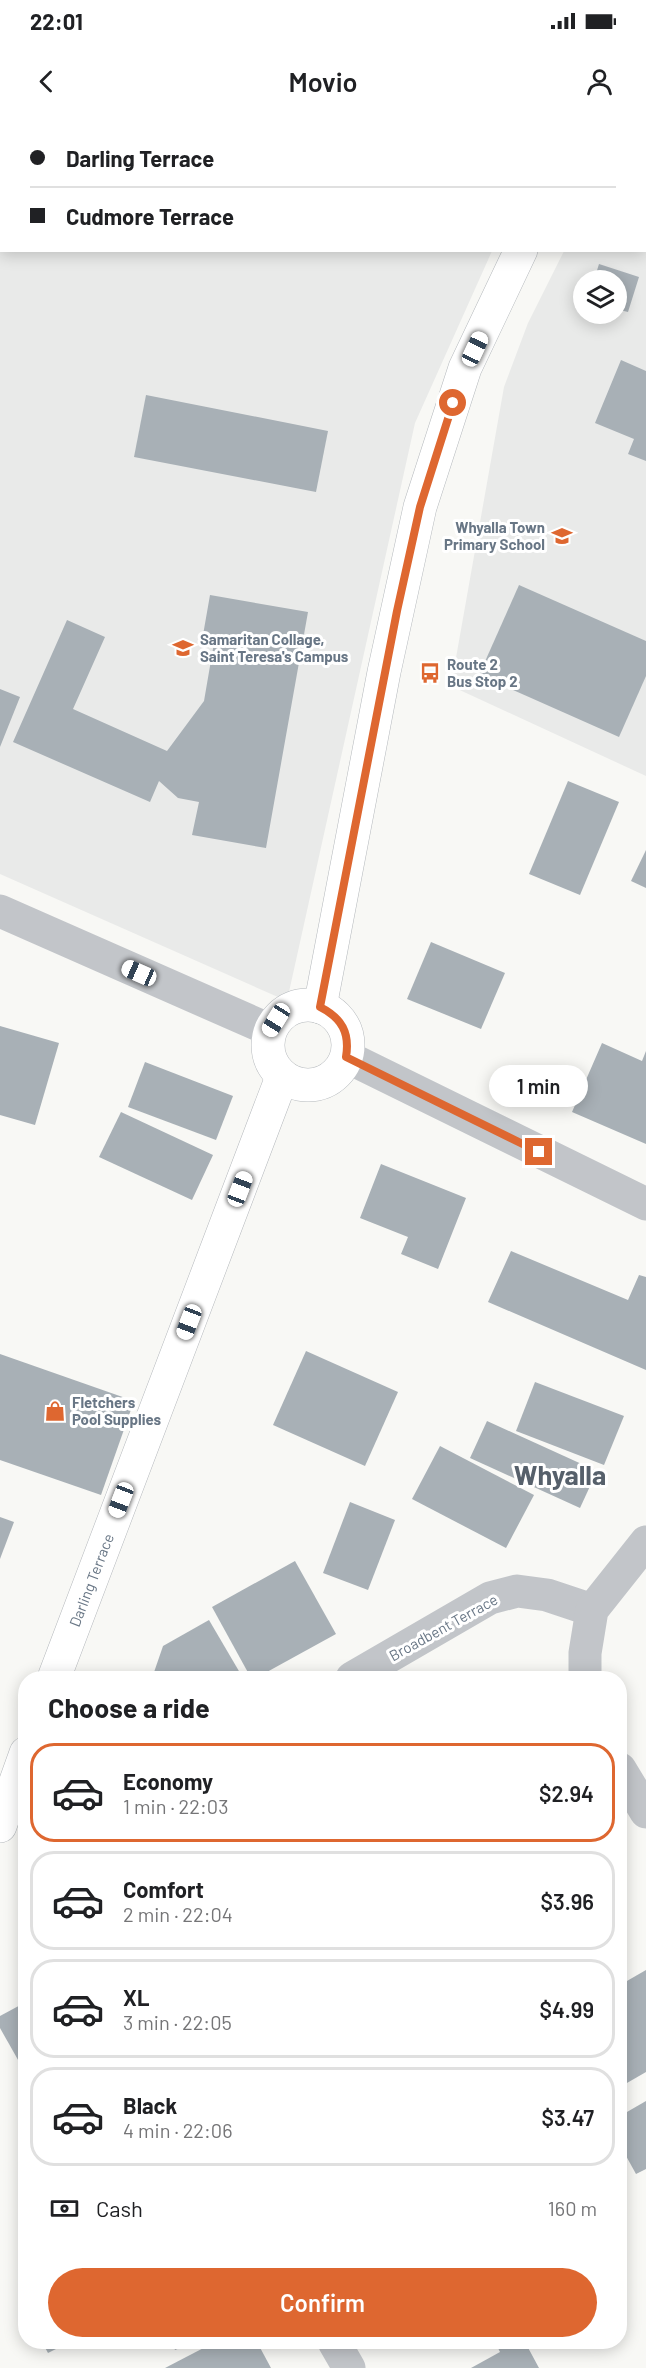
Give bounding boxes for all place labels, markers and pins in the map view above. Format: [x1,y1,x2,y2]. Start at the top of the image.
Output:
place label: Whyalla Town Primary School [444,518,545,553]
school or university icon: Whyalla Town Primary School [550,524,574,548]
place label: Samaritan Collage, Saint Teresa's Campus [200,630,349,665]
school or university icon: Samaritan Collage, Saint Teresa's Campus [171,636,195,660]
place label: Route 2 Bus Stop 2 [447,655,518,690]
bus stop icon: Route 2 Bus Stop 2 [418,661,442,685]
place label: Fletchers Pool Supplies [72,1393,162,1428]
shop icon: Fletchers Pool Supplies [43,1399,67,1423]

